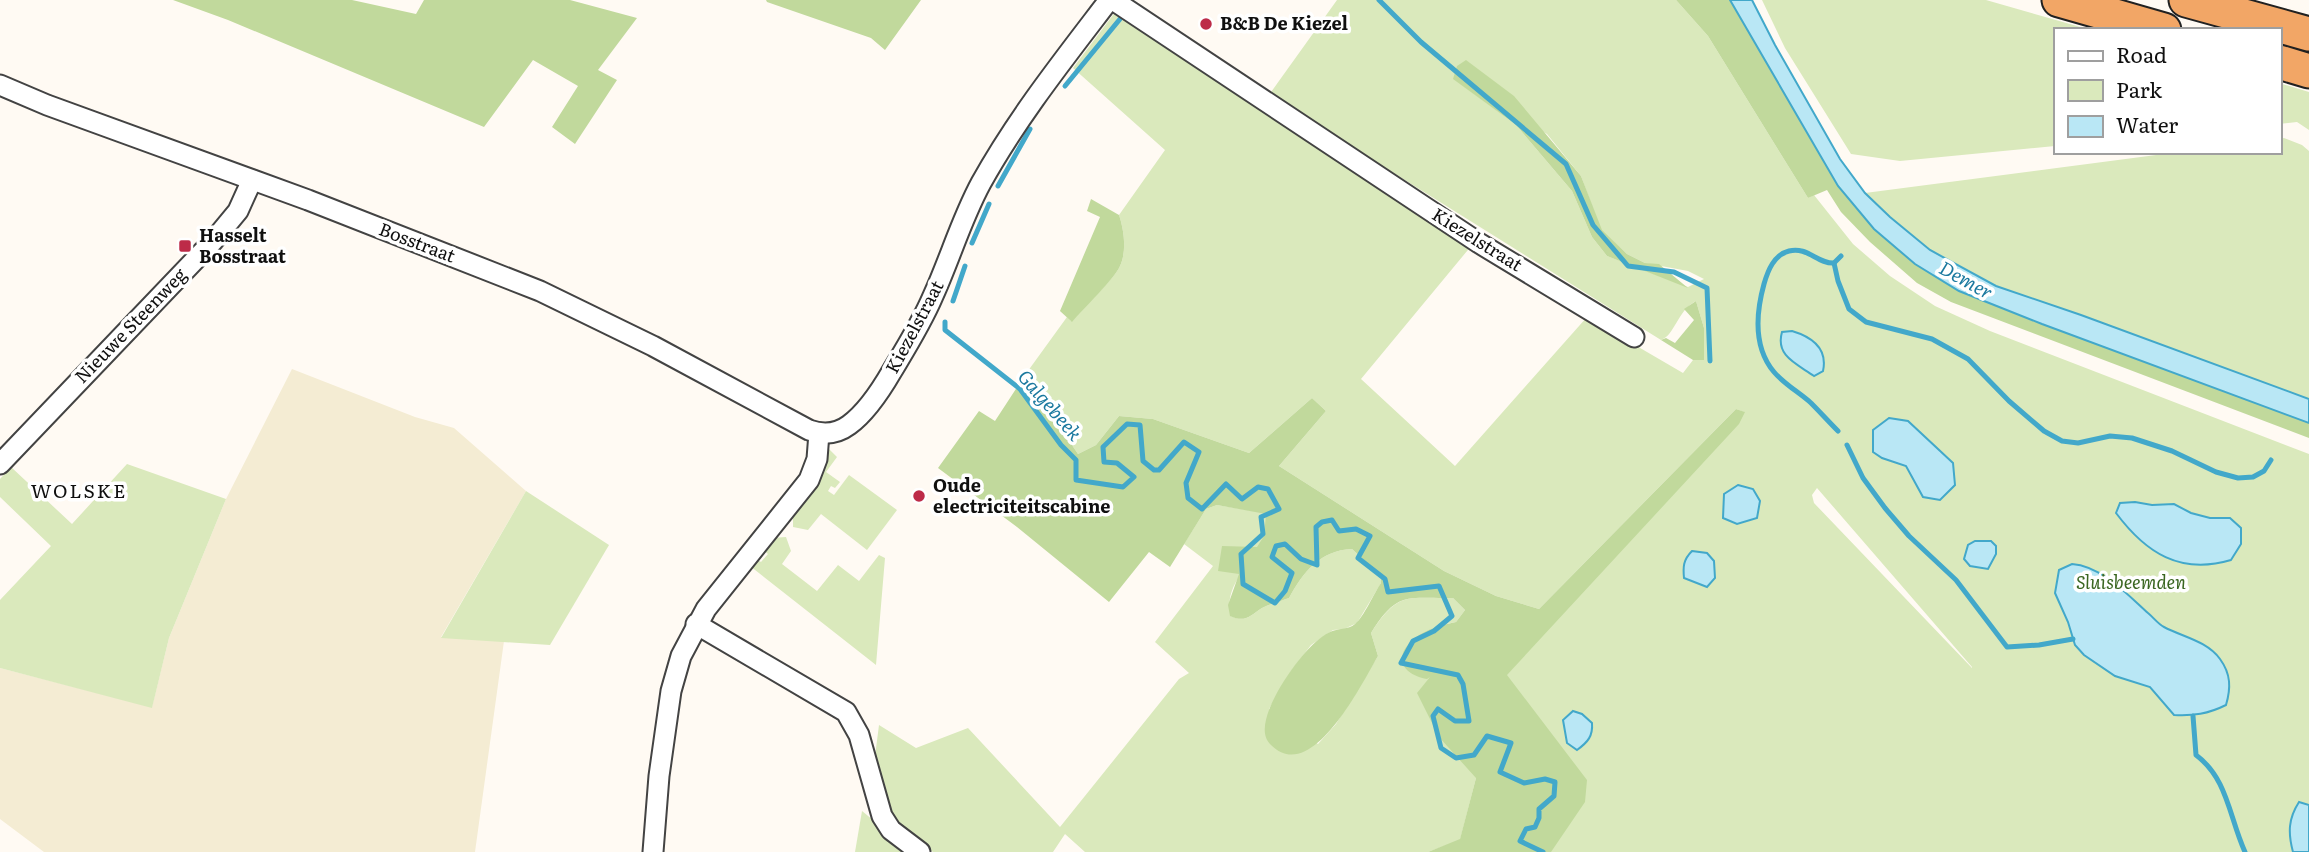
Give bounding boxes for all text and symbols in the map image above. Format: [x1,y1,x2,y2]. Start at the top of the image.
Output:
place label: B&B De Kiezel [1220,9,1348,36]
marker: B&B De Kiezel [1198,16,1214,32]
legend [2054,28,2281,154]
text: Road [2116,38,2167,69]
text: Park [2116,73,2162,104]
text: Water [2116,108,2178,139]
street label: Kiezelstraat [1427,200,1529,278]
street label: Bosstraat [375,215,460,269]
place label: Hasselt Bosstraat [199,221,286,269]
marker: Hasselt Bosstraat [177,238,193,254]
water label: Demer [1935,253,1999,305]
street label: Nieuwe Steenweg [68,261,193,389]
street label: Kiezelstraat [878,274,950,378]
water label: Galgebeek [1012,363,1090,446]
place label: Oude electriciteitscabine [933,471,1111,519]
district label: WOLSKE [31,476,127,504]
marker: Oude electriciteitscabine [911,488,927,504]
park label: Sluisbeemden [2076,568,2186,595]

